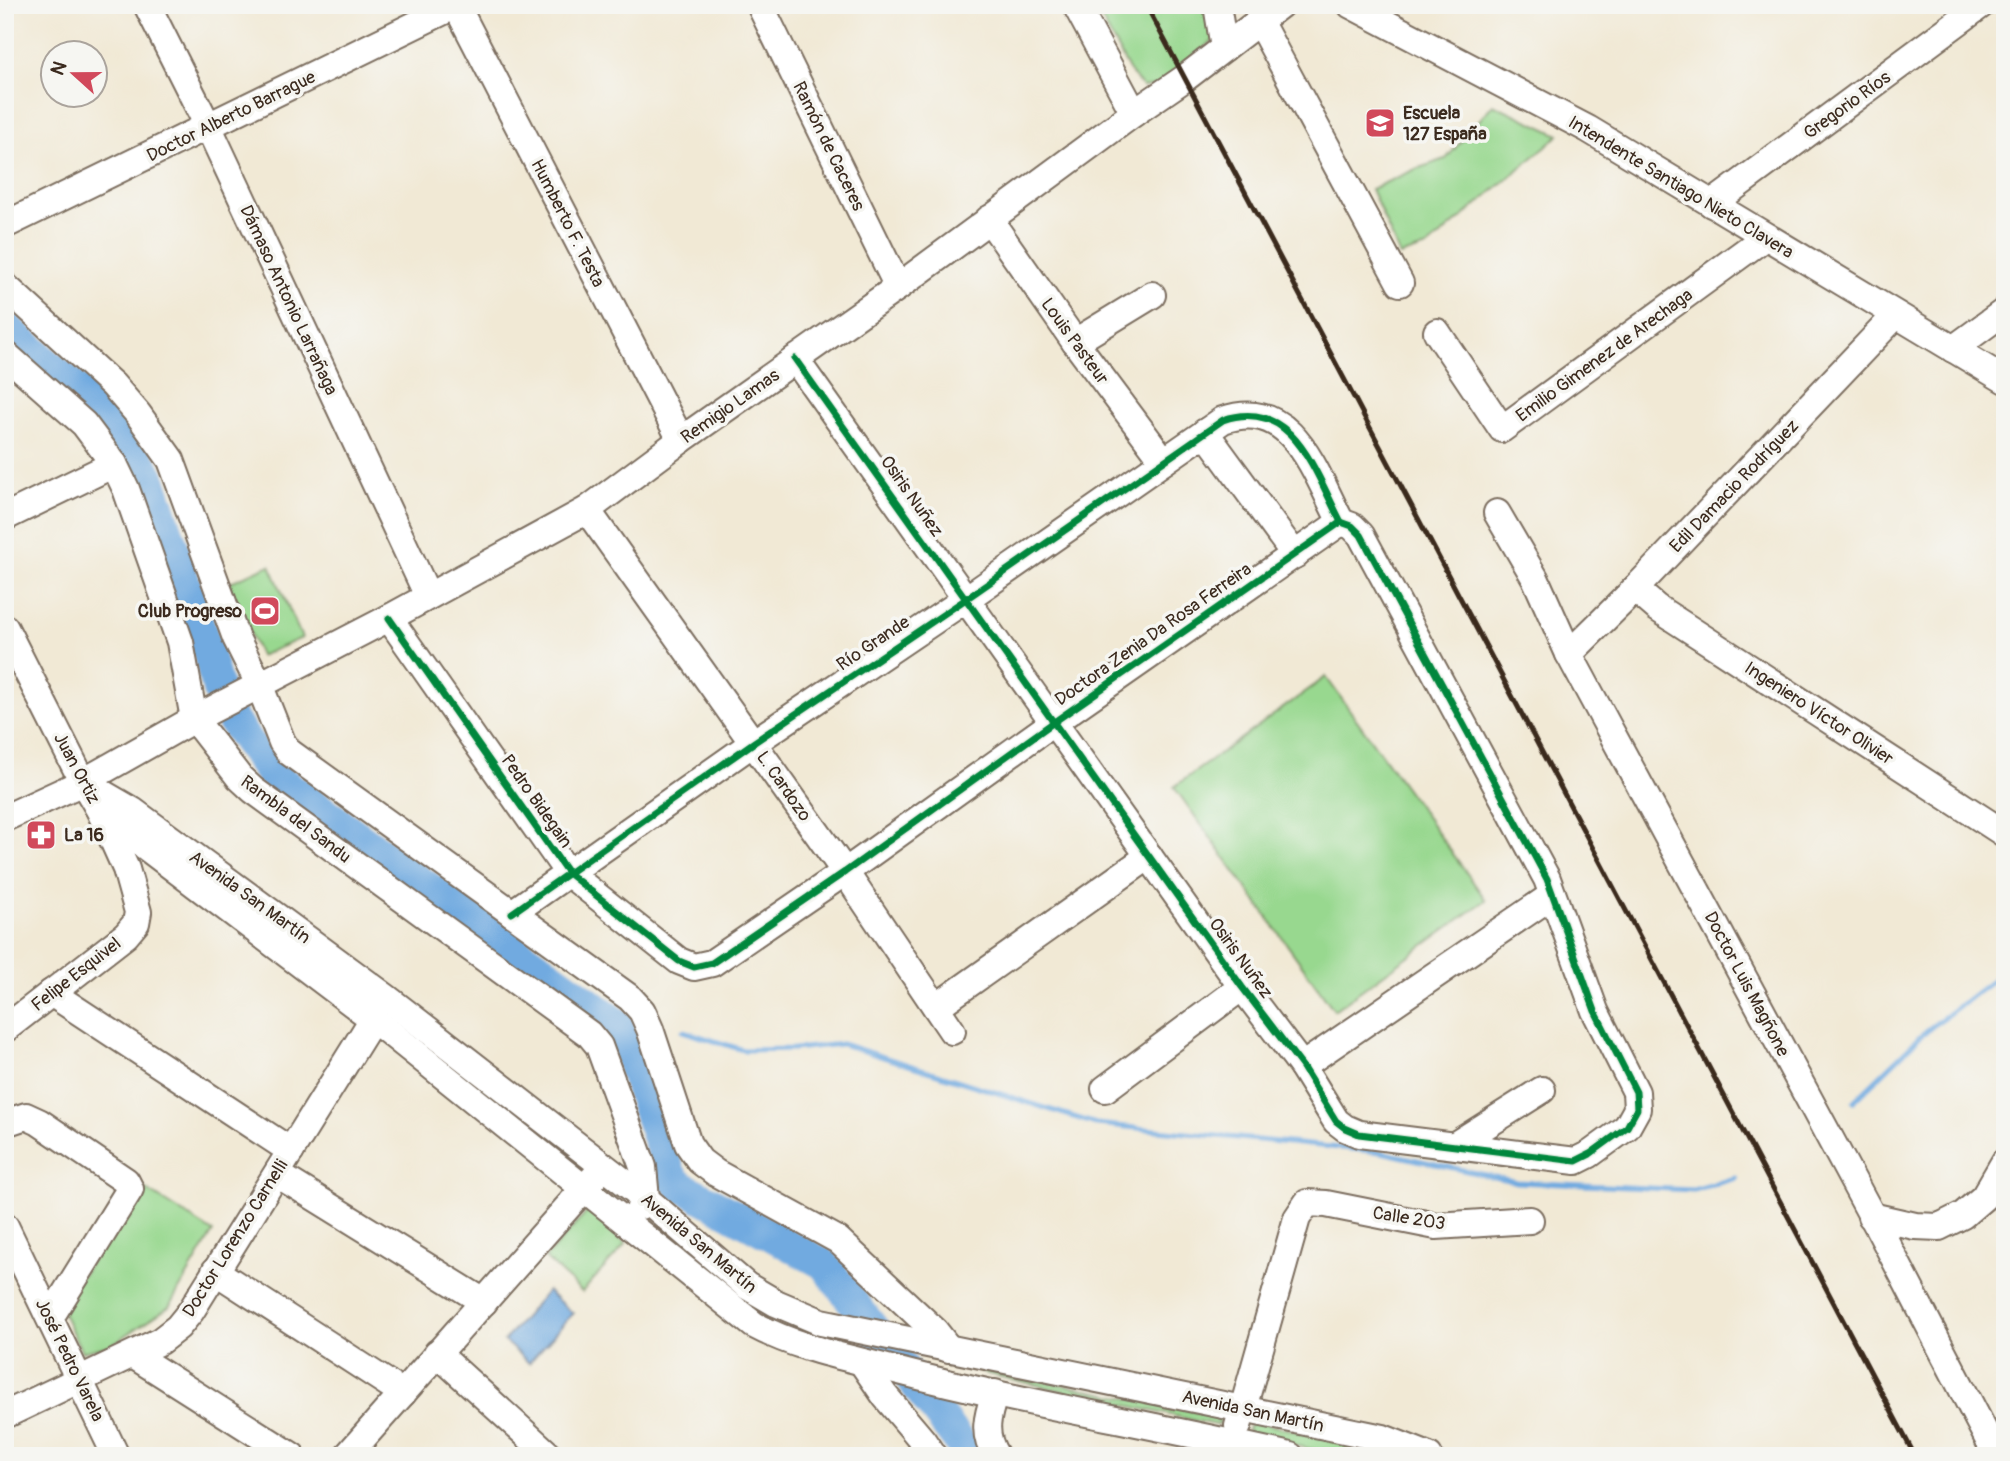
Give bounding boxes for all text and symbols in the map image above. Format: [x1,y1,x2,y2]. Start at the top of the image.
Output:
north arrow [38,38,108,108]
text: N [46,58,73,79]
street label: Doctor Alberto Barrague [143,66,320,167]
street label: Gregorio Ríos [1799,66,1895,145]
street label: Ramón de Caceres [787,78,870,215]
place label: Escuela 127 España [1403,102,1487,146]
school or university icon: Escuela 127 España [1363,106,1397,140]
street label: Intendente Santiago Nieto Clavera [1564,111,1798,264]
street label: Humberto F. Testa [525,155,610,291]
street label: Dámaso Antonio Larrañaga [234,202,343,399]
street label: Emilio Gimenez de Arechaga [1511,284,1697,427]
street label: Louis Pasteur [1036,294,1114,389]
street label: Remigio Lamas [677,364,784,449]
street label: Edil Damacio Rodríguez [1665,415,1804,558]
street label: Osiris Nuñez [875,451,948,541]
street label: Doctora Zenia Da Rosa Ferreira [1051,558,1256,711]
sports icon: Club Progreso [248,594,282,628]
place label: Club Progreso [138,600,242,623]
street label: Río Grande [832,611,914,676]
street label: Ingeniero Víctor Olivier [1740,657,1898,770]
street label: Juan Ortiz [48,729,105,808]
street label: L. Cardozo [751,747,816,826]
street label: Pedro Bidegain [496,750,577,853]
street label: Rambla del Sandu [236,770,356,868]
pharmacy icon: La 16 [24,818,58,852]
place label: La 16 [64,824,104,847]
street label: Avenida San Martín [185,846,315,949]
street label: Doctor Luis Magñone [1699,908,1795,1061]
street label: Osiris Nuñez [1204,913,1278,1003]
street label: Felipe Esquivel [27,932,126,1017]
street label: Doctor Lorenzo Carnelli [178,1155,293,1321]
street label: Avenida San Martín [636,1188,761,1299]
street label: Calle 203 [1371,1201,1447,1236]
street label: José Pedro Varela [30,1295,109,1425]
street label: Avenida San Martín [1180,1385,1326,1438]

